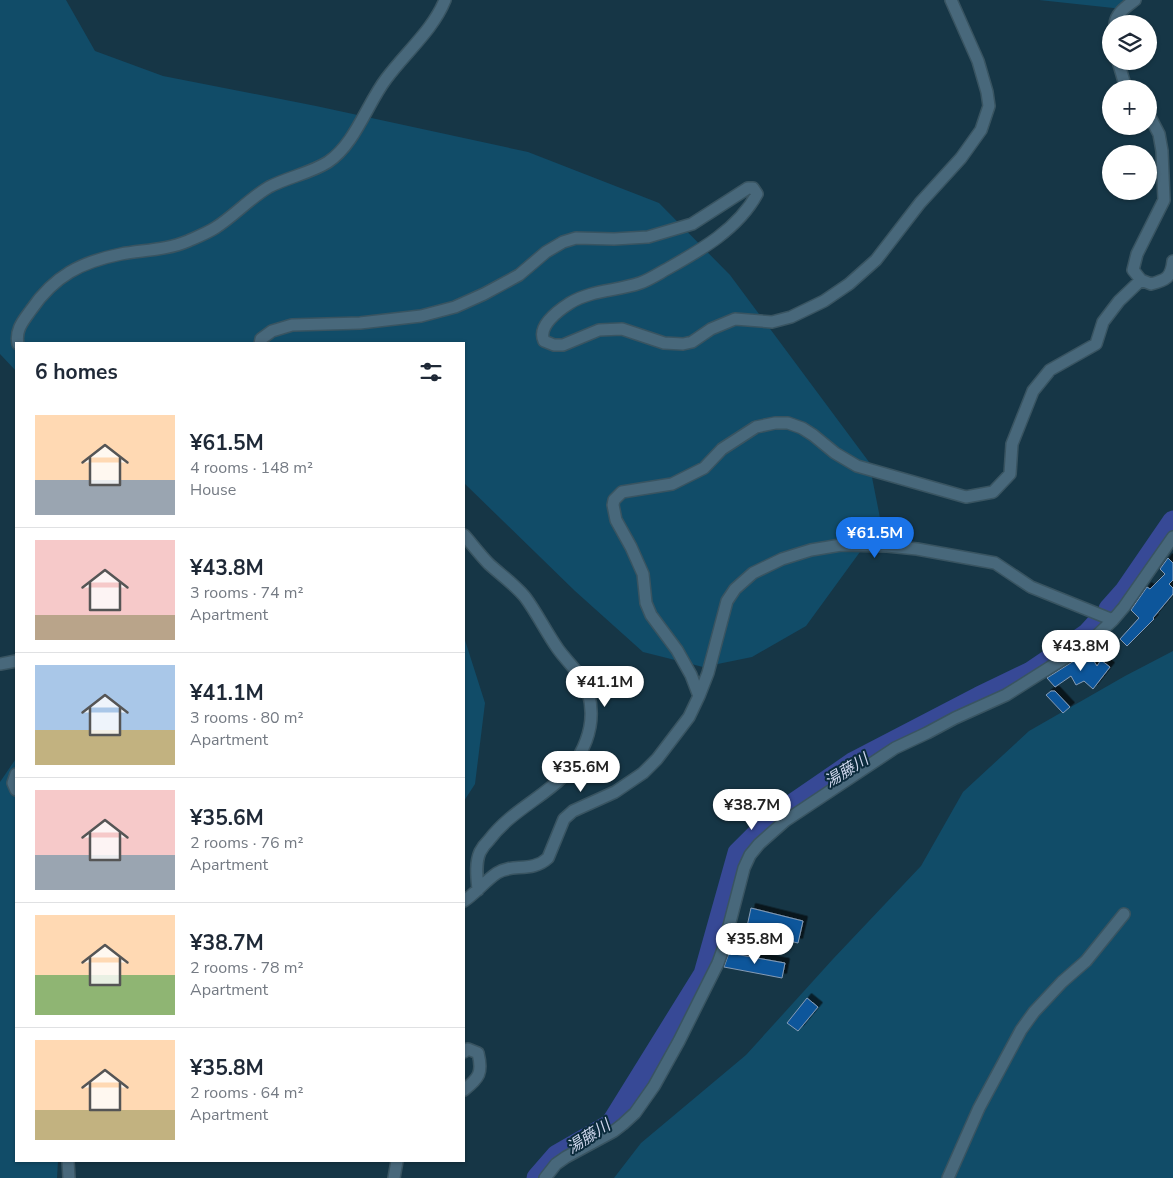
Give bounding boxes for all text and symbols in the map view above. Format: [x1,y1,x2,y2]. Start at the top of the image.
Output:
map controls [1102,15,1157,200]
button: layers [1102,15,1157,70]
button: + [1102,80,1157,135]
button: − [1102,145,1157,200]
text: 6 homes [35,358,118,386]
icon: filters [417,358,445,386]
text: ¥61.5M [190,429,264,457]
icon: home [75,435,135,495]
text: 4 rooms · 148 m² [190,457,313,479]
text: House [190,479,236,501]
pin: ¥61.5M [834,516,916,559]
text: ¥61.5M [847,522,903,544]
text: ¥43.8M [190,554,264,582]
icon: home [75,560,135,620]
text: 3 rooms · 74 m² [190,582,303,604]
text: Apartment [190,604,268,626]
pin: ¥43.8M [1040,630,1122,672]
text: ¥43.8M [1053,635,1109,657]
pin: ¥41.1M [564,666,646,708]
text: ¥41.1M [577,671,633,693]
text: ¥41.1M [190,679,264,707]
icon: home [75,685,135,745]
text: 3 rooms · 80 m² [190,707,303,729]
text: Apartment [190,729,268,751]
water label: 湯藤川 [820,748,874,793]
pin: ¥35.6M [540,750,622,793]
text: ¥35.6M [553,756,609,778]
pin: ¥38.7M [711,788,793,831]
text: ¥38.7M [724,794,780,816]
text: ¥35.6M [190,804,264,832]
icon: home [75,810,135,870]
text: 2 rooms · 76 m² [190,832,303,854]
text: Apartment [190,854,268,876]
pin: ¥35.8M [714,922,796,965]
text: ¥35.8M [727,928,783,950]
text: ¥38.7M [190,929,264,957]
icon: home [75,935,135,995]
text: 2 rooms · 78 m² [190,957,303,979]
text: Apartment [190,979,268,1001]
text: ¥35.8M [190,1054,264,1082]
icon: home [75,1060,135,1120]
text: 2 rooms · 64 m² [190,1082,303,1104]
text: Apartment [190,1104,268,1126]
water label: 湯藤川 [562,1113,616,1159]

